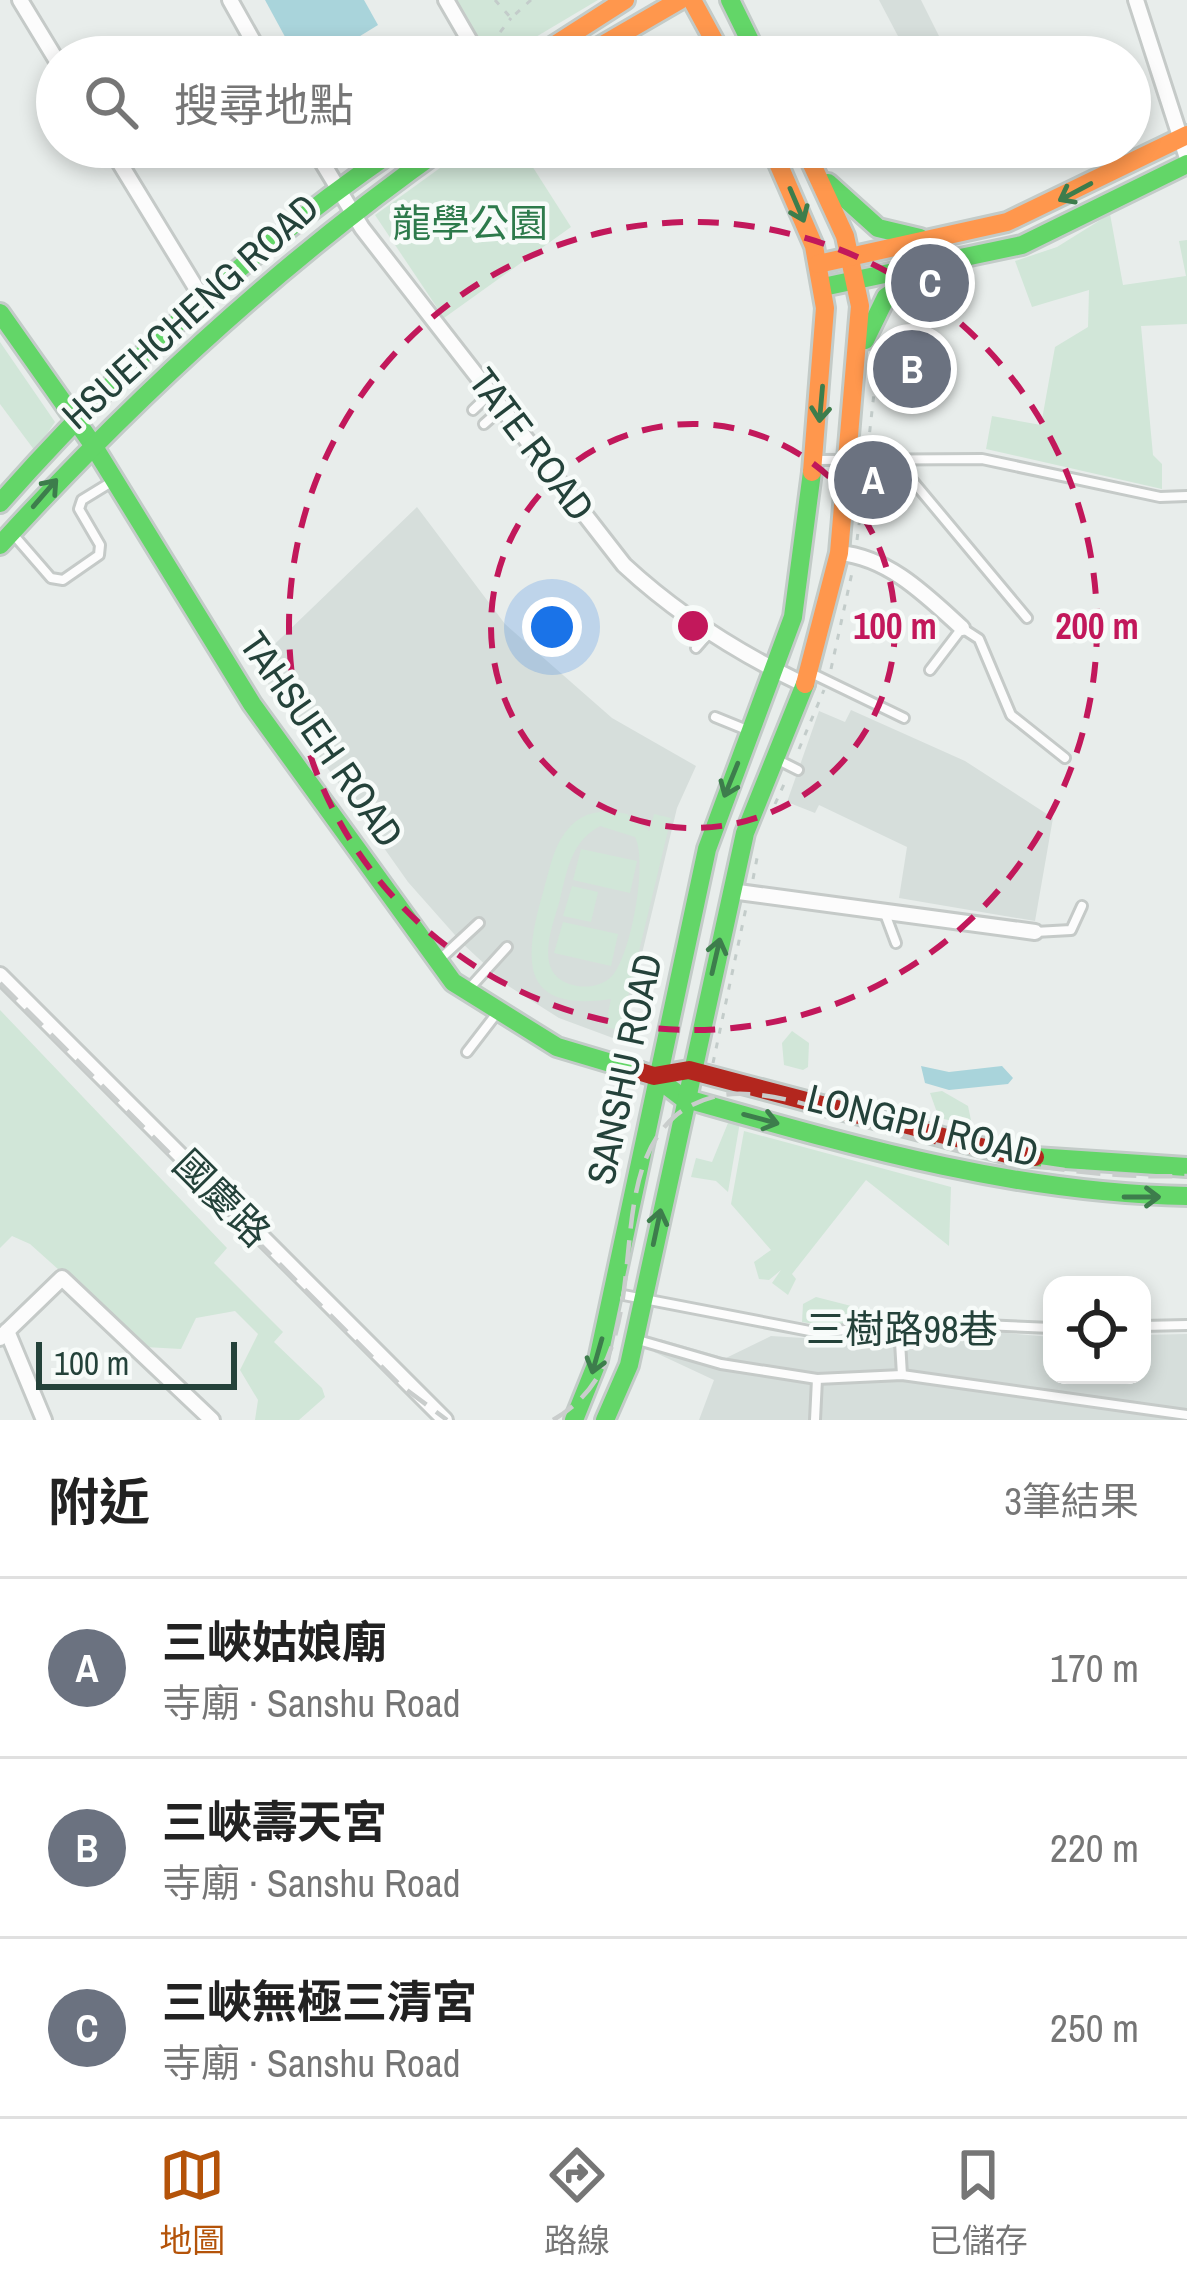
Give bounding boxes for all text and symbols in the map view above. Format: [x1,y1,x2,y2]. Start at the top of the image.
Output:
search box [36,36,1151,168]
icon: search [78,69,144,135]
text: 搜尋地點 [174,74,354,135]
one-way arrow [1059,181,1094,204]
street label: HSUEHCHENG ROAD [50,182,330,440]
one-way arrow [788,185,809,222]
park label: 龍學公園 [392,197,548,249]
pin: C [891,238,969,328]
pin: B [873,324,951,414]
street label: TATE ROAD [458,357,606,531]
one-way arrow [809,383,832,422]
pin: A [834,435,912,525]
one-way arrow [31,479,59,509]
your location [522,597,582,657]
text: 100 m [853,602,937,650]
text: 200 m [1055,602,1139,650]
centre of rings [672,605,714,647]
street label: TAHSUEH ROAD [229,621,415,857]
one-way arrow [719,761,741,798]
one-way arrow [706,937,728,975]
street label: SANSHU ROAD [574,949,674,1189]
street label: LONGPU ROAD [802,1071,1044,1179]
one-way arrow [742,1109,780,1131]
street label: 國慶路 [162,1138,282,1258]
one-way arrow [1122,1186,1161,1208]
one-way arrow [647,1208,669,1247]
map controls [1043,1276,1151,1384]
button: locate [1043,1276,1151,1384]
street label: 三樹路98巷 [806,1303,998,1355]
scale bar [36,1336,237,1389]
one-way arrow [585,1336,607,1374]
text: 100 m [54,1341,129,1385]
text: 附近 [48,1467,150,1536]
text: 3筆結果 [1004,1475,1139,1527]
text: 三峽姑娘廟 [162,1611,387,1672]
text: A [75,1642,99,1694]
text: 170 m [1050,1642,1139,1694]
text: 寺廟 · Sanshu Road [162,1677,460,1729]
text: 三峽壽天宮 [162,1791,387,1852]
text: B [75,1822,99,1874]
text: 220 m [1050,1822,1139,1874]
text: 寺廟 · Sanshu Road [162,1857,460,1909]
text: 三峽無極三清宮 [162,1971,477,2032]
text: C [75,2002,99,2054]
text: 250 m [1050,2002,1139,2054]
text: 寺廟 · Sanshu Road [162,2037,460,2089]
tab: 地圖 [159,2142,225,2262]
tab: 路線 [544,2142,610,2262]
tab: 已儲存 [929,2142,1028,2262]

